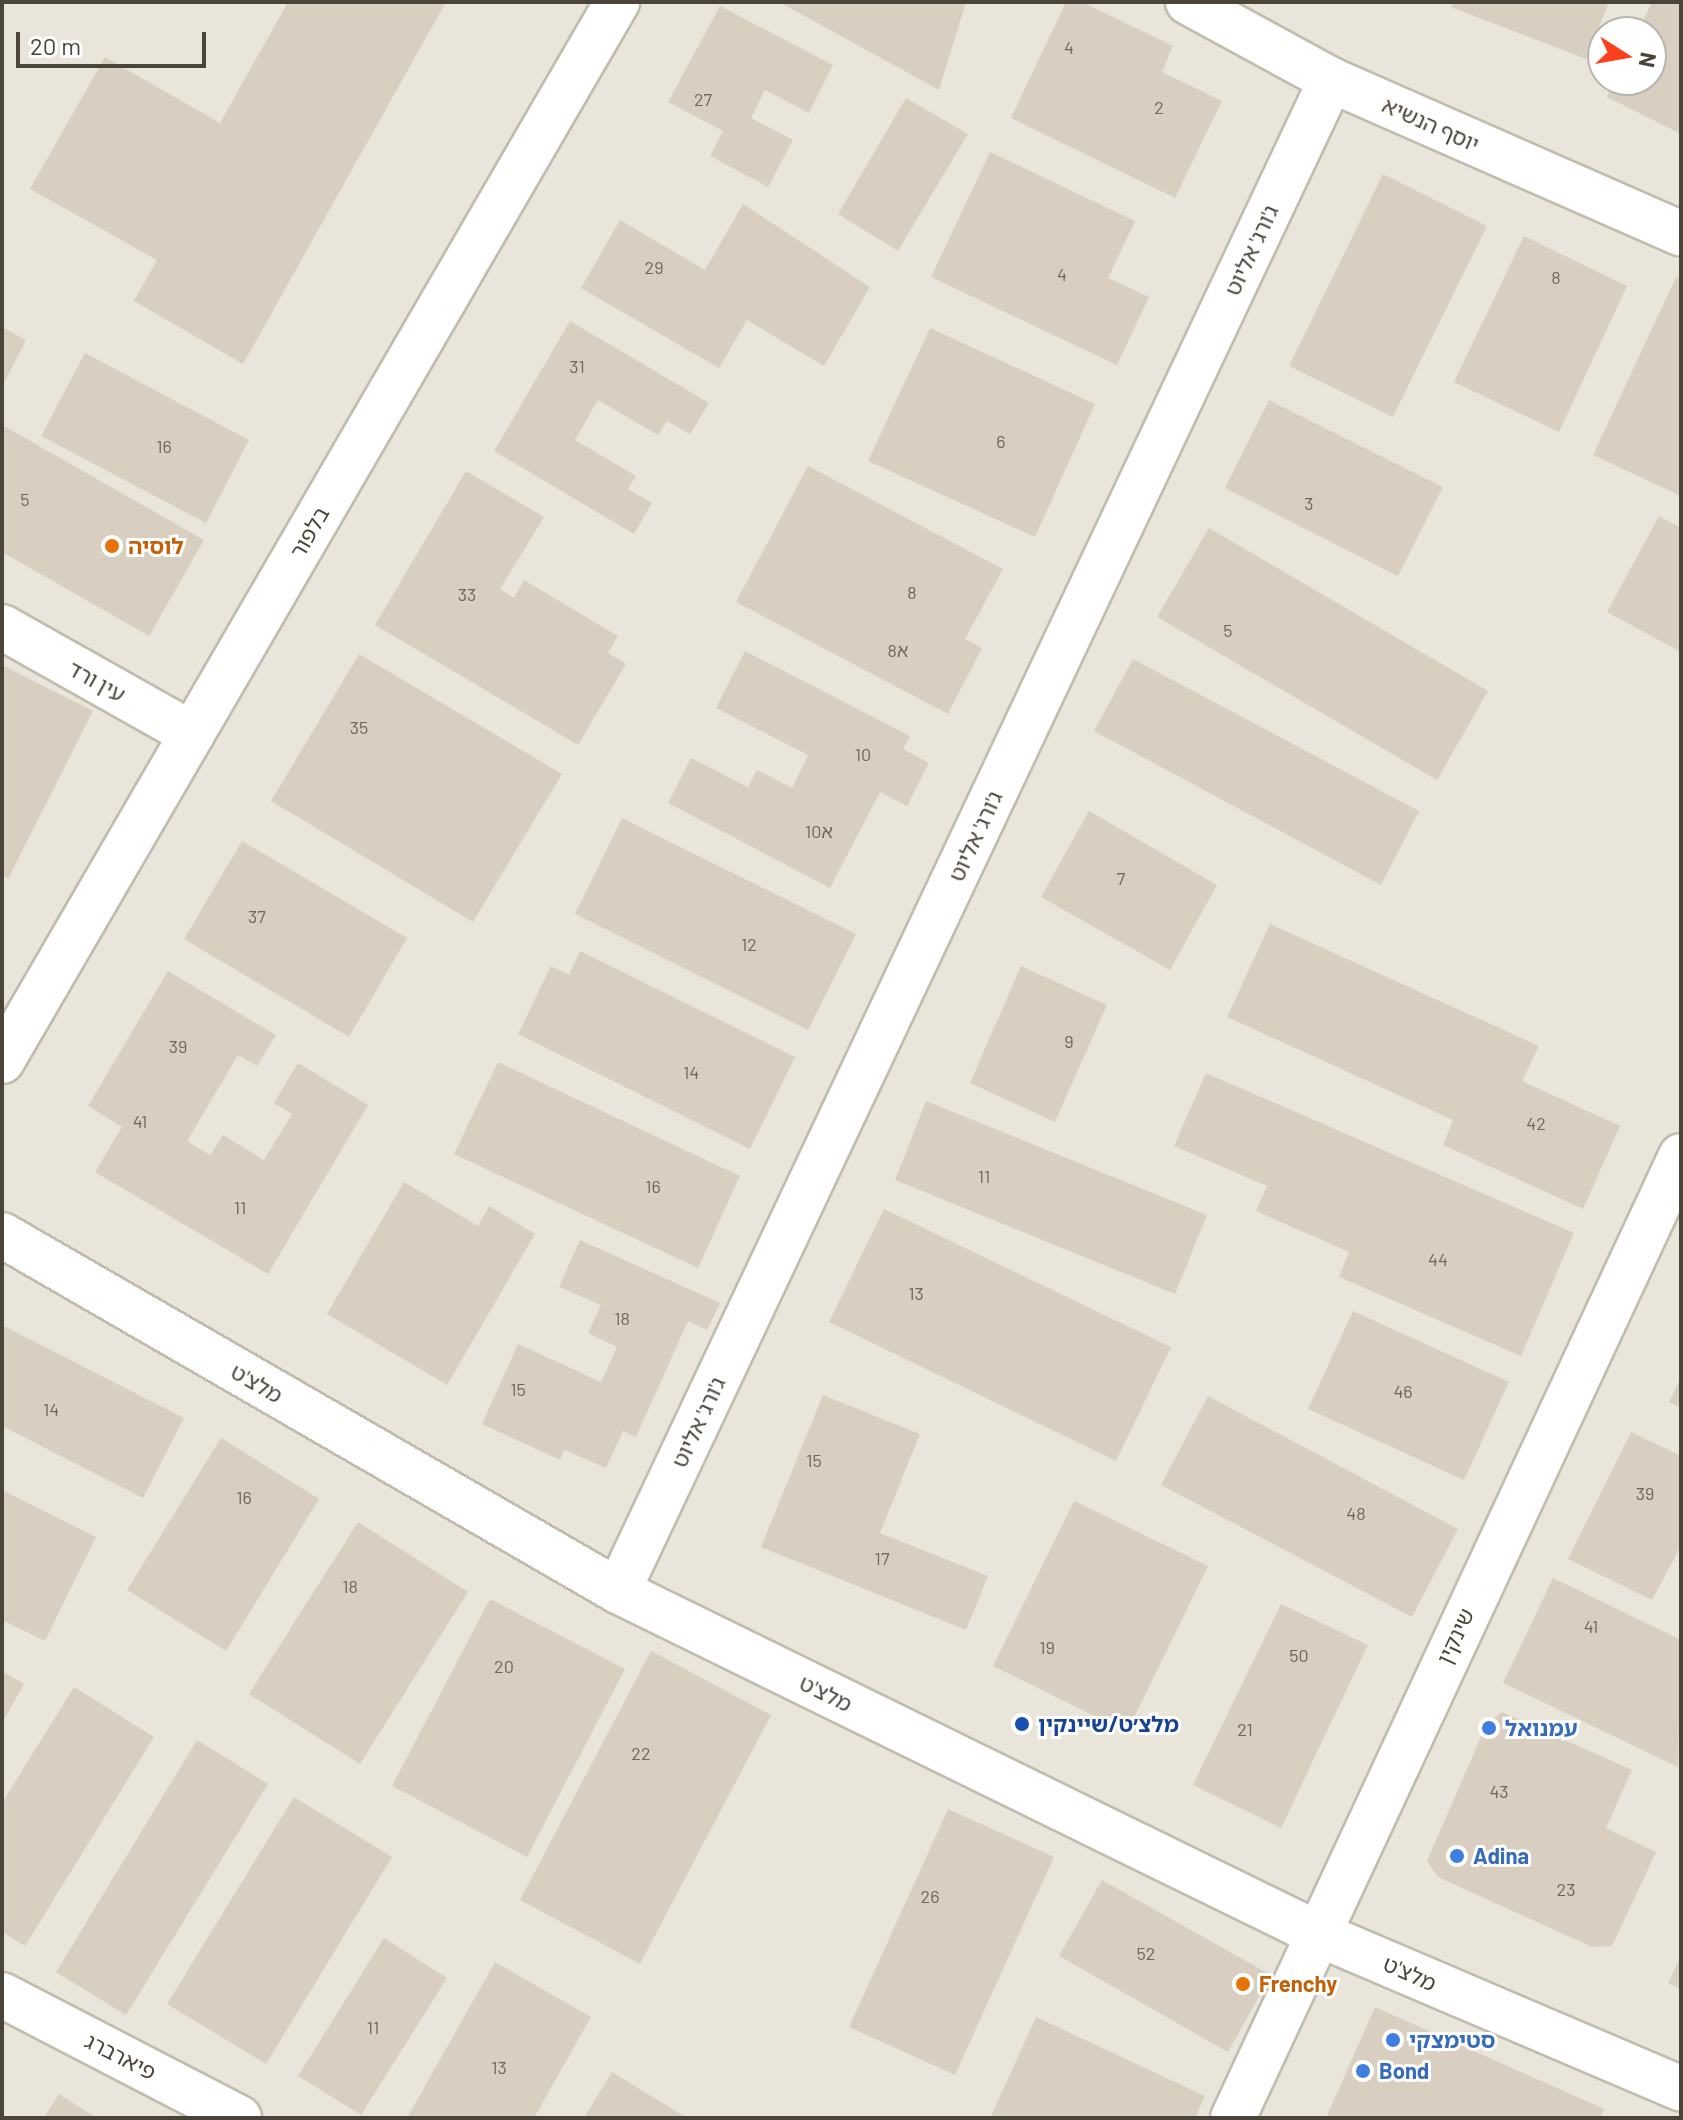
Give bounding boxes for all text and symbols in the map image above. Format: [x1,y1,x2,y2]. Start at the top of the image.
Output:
scale bar [20,16,210,66]
north arrow [1587,16,1667,96]
text: 20 m [30,31,81,60]
house number: 4 [1064,36,1074,58]
text: N [1634,51,1663,70]
house number: 27 [694,88,712,110]
street label: יוסף הנשיא [1379,91,1483,157]
house number: 2 [1154,96,1164,118]
street label: ג'ורג' אליוט [1219,201,1283,299]
house number: 29 [644,256,664,278]
house number: 4 [1057,263,1067,285]
house number: 8 [1551,266,1561,288]
house number: 31 [569,355,585,377]
house number: 6 [996,430,1006,452]
house number: 16 [156,435,172,457]
house number: 5 [20,488,30,510]
house number: 3 [1304,492,1314,514]
street label: בלפור [284,502,334,562]
place label: לוסיה [128,533,184,559]
marker: לוסיה [103,537,121,555]
house number: 8 [907,581,917,603]
house number: 33 [458,583,476,605]
house number: 5 [1223,619,1233,641]
house number: 8א [888,639,908,661]
street label: עין ורד [64,655,130,707]
house number: 35 [350,716,368,738]
house number: 10 [855,743,871,765]
street label: ג'ורג' אליוט [943,787,1007,885]
house number: 10א [805,820,833,842]
house number: 7 [1117,867,1125,889]
house number: 37 [248,905,266,927]
house number: 12 [741,933,757,955]
house number: 9 [1064,1030,1074,1052]
house number: 39 [169,1035,187,1057]
house number: 14 [683,1061,699,1083]
house number: 41 [133,1110,147,1132]
house number: 42 [1526,1112,1546,1134]
house number: 11 [978,1165,990,1187]
house number: 16 [645,1175,661,1197]
house number: 11 [234,1196,246,1218]
house number: 44 [1428,1248,1448,1270]
house number: 13 [908,1282,924,1304]
house number: 18 [614,1307,630,1329]
street label: מלצ'ט [227,1358,287,1408]
street label: ג'ורג' אליוט [666,1373,730,1471]
house number: 15 [510,1378,526,1400]
house number: 46 [1393,1380,1413,1402]
house number: 14 [43,1398,59,1420]
house number: 15 [806,1449,822,1471]
house number: 39 [1636,1482,1654,1504]
house number: 16 [236,1486,252,1508]
house number: 48 [1346,1502,1366,1524]
house number: 17 [875,1547,889,1569]
house number: 18 [342,1575,358,1597]
street label: שינקין [1431,1604,1479,1668]
house number: 41 [1584,1615,1598,1637]
house number: 19 [1039,1636,1055,1658]
house number: 50 [1289,1644,1309,1666]
house number: 20 [494,1655,514,1677]
street label: מלצ'ט [795,1669,857,1717]
place label: מלצ׳ט/שיינקין [1038,1711,1179,1737]
marker: מלצ׳ט/שיינקין [1013,1715,1031,1733]
place label: עמנואל [1505,1715,1578,1741]
house number: 21 [1237,1718,1253,1740]
marker: עמנואל [1480,1719,1498,1737]
house number: 22 [631,1742,651,1764]
house number: 43 [1489,1780,1509,1802]
place label: Adina [1473,1843,1529,1869]
marker: Adina [1448,1847,1466,1865]
house number: 23 [1557,1878,1575,1900]
house number: 26 [921,1885,939,1907]
house number: 52 [1137,1942,1155,1964]
street label: מלצ'ט [1379,1950,1441,1996]
place label: Frenchy [1259,1971,1337,1997]
marker: Frenchy [1234,1975,1252,1993]
house number: 11 [367,2016,379,2038]
street label: פיארברג [81,2027,161,2085]
place label: סטימצקי [1409,2027,1495,2053]
marker: סטימצקי [1384,2031,1402,2049]
house number: 13 [491,2056,507,2078]
place label: Bond [1379,2058,1429,2084]
marker: Bond [1354,2062,1372,2080]

